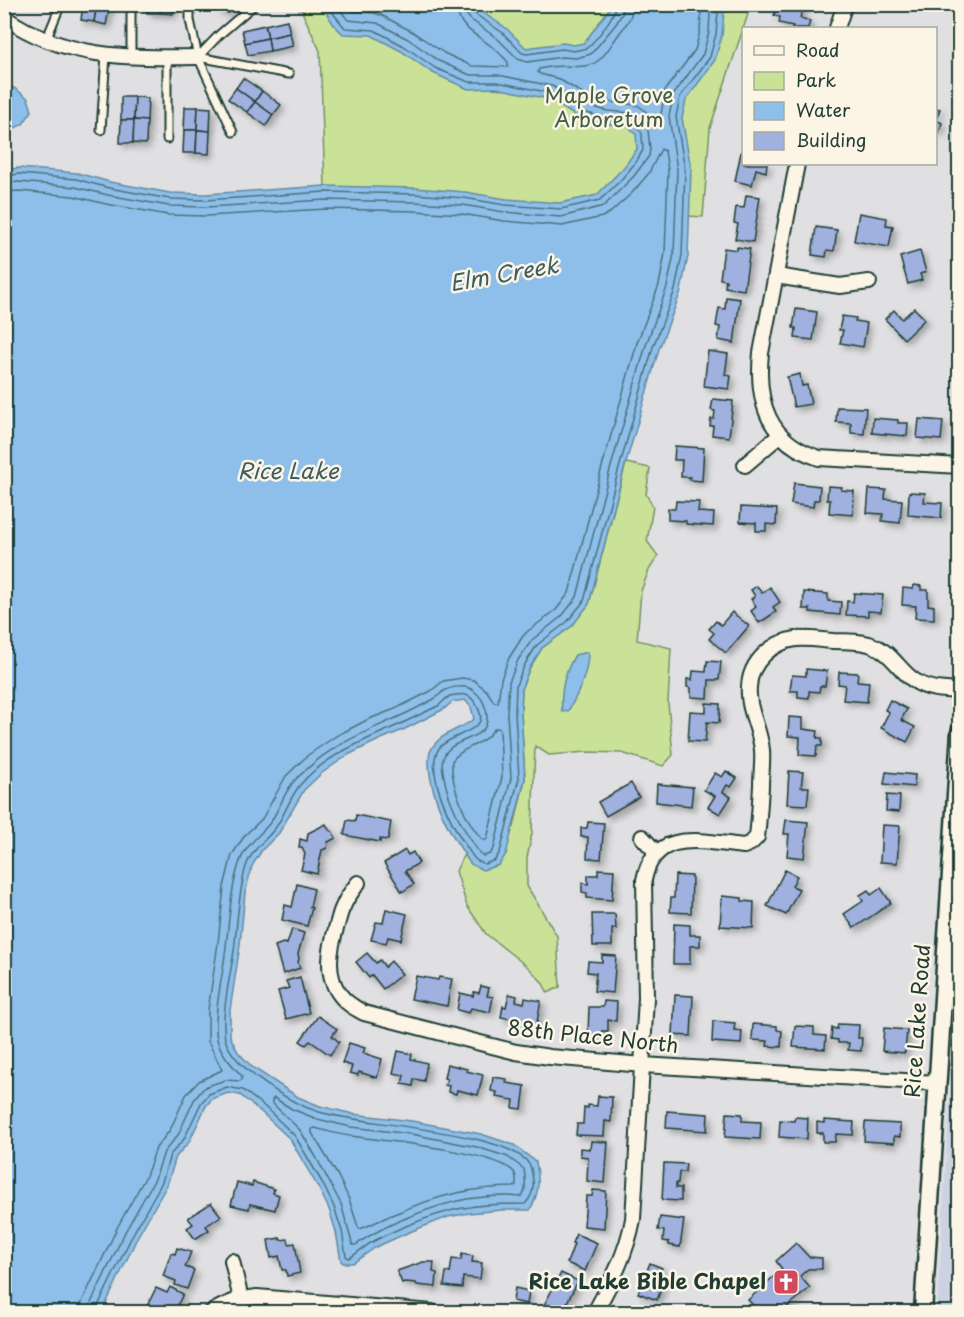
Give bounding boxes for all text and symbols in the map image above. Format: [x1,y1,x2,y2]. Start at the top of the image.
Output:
legend [742,27,937,165]
text: Road [796,36,840,63]
text: Park [796,66,836,93]
park label: Maple Grove Arboretum [545,78,673,134]
text: Water [796,96,851,123]
text: Building [796,126,866,153]
water label: Elm Creek [447,246,562,298]
water label: Rice Lake [238,453,340,486]
street label: Rice Lake Road [895,943,937,1099]
street label: 88th Place North [506,1010,680,1060]
place label: Rice Lake Bible Chapel [528,1264,766,1296]
church icon: Rice Lake Bible Chapel [771,1267,801,1297]

